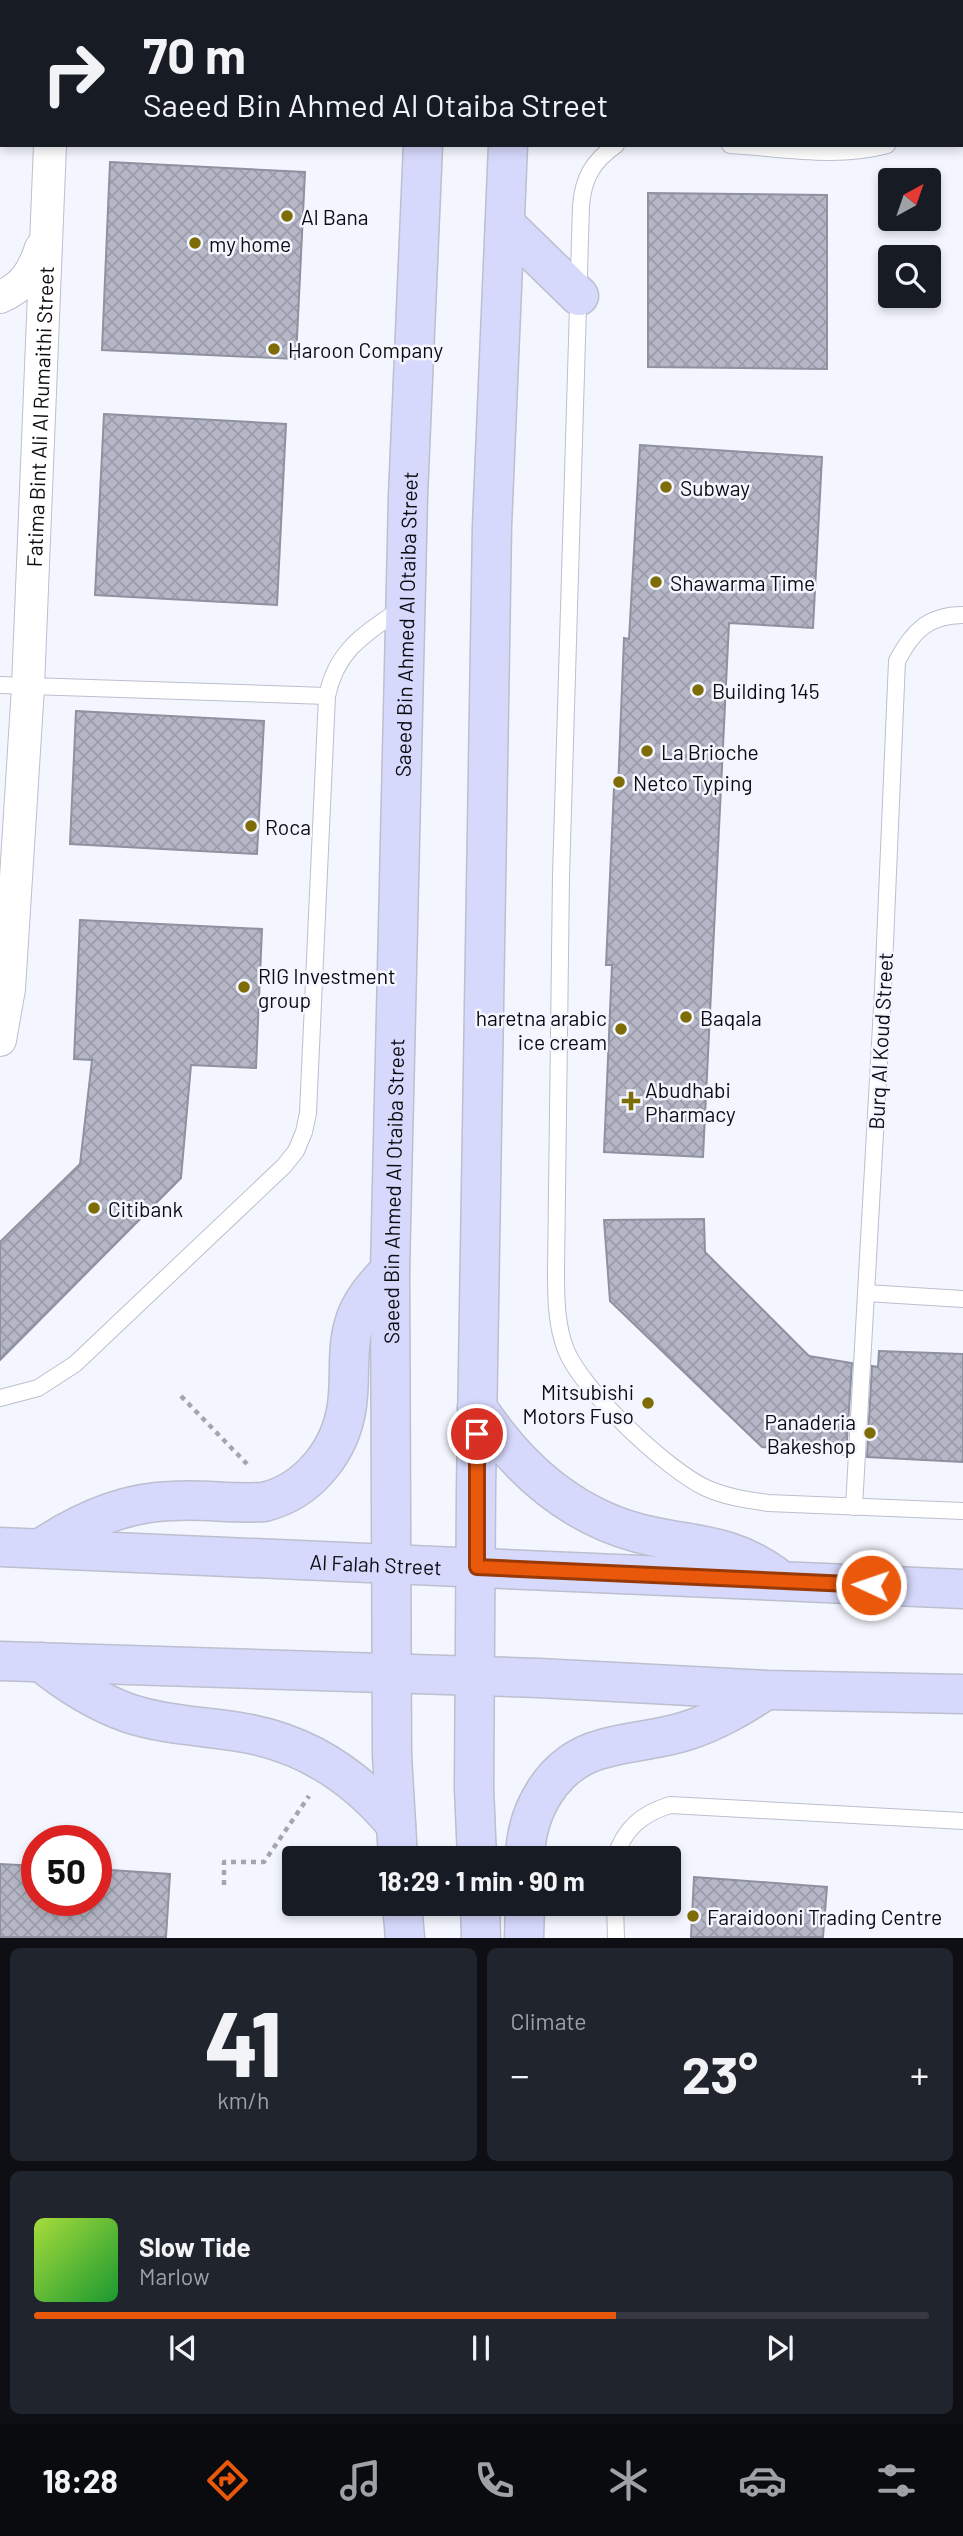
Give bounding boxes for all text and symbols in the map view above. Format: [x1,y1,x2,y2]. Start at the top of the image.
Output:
text: 70 m [143,25,246,84]
icon: right [28,28,119,119]
text: Saeed Bin Ahmed Al Otaiba Street [143,85,609,123]
north arrow [878,168,942,231]
map controls [878,168,941,308]
place label: Al Bana [301,204,369,229]
marker: Al Bana [279,208,295,224]
place label: my home [209,231,291,256]
marker: my home [187,235,203,251]
button: search [878,245,941,308]
street label: Fatima Bint Ali Al Rumaithi Street [20,266,58,568]
place label: Haroon Company [288,337,443,362]
marker: Haroon Company [266,341,282,357]
street label: Saeed Bin Ahmed Al Otaiba Street [389,471,422,777]
place label: Subway [680,475,750,500]
marker: Subway [658,479,674,495]
place label: Shawarma Time [670,570,815,595]
marker: Shawarma Time [648,574,664,590]
place label: Building 145 [712,678,820,703]
marker: Building 145 [690,682,706,698]
place label: La Brioche [661,739,759,764]
marker: La Brioche [639,743,655,759]
place label: Netco Typing [633,770,752,795]
marker: Netco Typing [611,774,627,790]
place label: Roca [265,814,311,839]
marker: Roca [243,818,259,834]
street label: Burq Al Koud Street [863,952,897,1130]
place label: RIG Investment group [258,963,396,1012]
marker: RIG Investment group [236,979,252,995]
place label: haretna arabic ice cream [476,1005,607,1054]
place label: Baqala [700,1005,762,1030]
marker: Baqala [678,1009,694,1025]
marker: haretna arabic ice cream [613,1021,629,1037]
street label: Saeed Bin Ahmed Al Otaiba Street [377,1038,408,1344]
place label: Abudhabi Pharmacy [645,1077,736,1126]
marker: Abudhabi Pharmacy [623,1093,639,1109]
place label: Citibank [108,1196,183,1221]
marker: Citibank [86,1200,102,1216]
place label: Mitsubishi Motors Fuso [523,1379,634,1428]
marker: Mitsubishi Motors Fuso [640,1395,656,1411]
pin [447,1404,507,1464]
place label: Panaderia Bakeshop [764,1409,856,1458]
icon: arrive [458,1415,496,1453]
marker: Panaderia Bakeshop [862,1425,878,1441]
street label: Al Falah Street [309,1548,442,1579]
position arrow [834,1548,908,1622]
speed limit sign: 50 [21,1825,112,1916]
text: 18:29 · 1 min · 90 m [378,1865,585,1896]
place label: Faraidooni Trading Centre [707,1904,942,1929]
marker: Faraidooni Trading Centre [685,1908,701,1924]
text: 41 [204,1986,283,2095]
text: Climate [511,2007,587,2035]
text: 23° [682,2042,758,2104]
text: − [511,2051,530,2097]
text: + [910,2051,929,2097]
text: km/h [217,2086,269,2114]
text: Slow Tide [139,2231,251,2262]
text: Marlow [139,2262,210,2290]
icon: previous [164,2329,202,2367]
icon: pause [462,2329,500,2367]
icon: next [761,2329,799,2367]
icon: directions [203,2456,252,2505]
icon: music [336,2456,385,2505]
icon: phone [470,2456,519,2505]
icon: climate [604,2456,653,2505]
icon: car [738,2456,787,2505]
icon: filters [872,2456,921,2505]
text: 18:28 [42,2461,118,2499]

